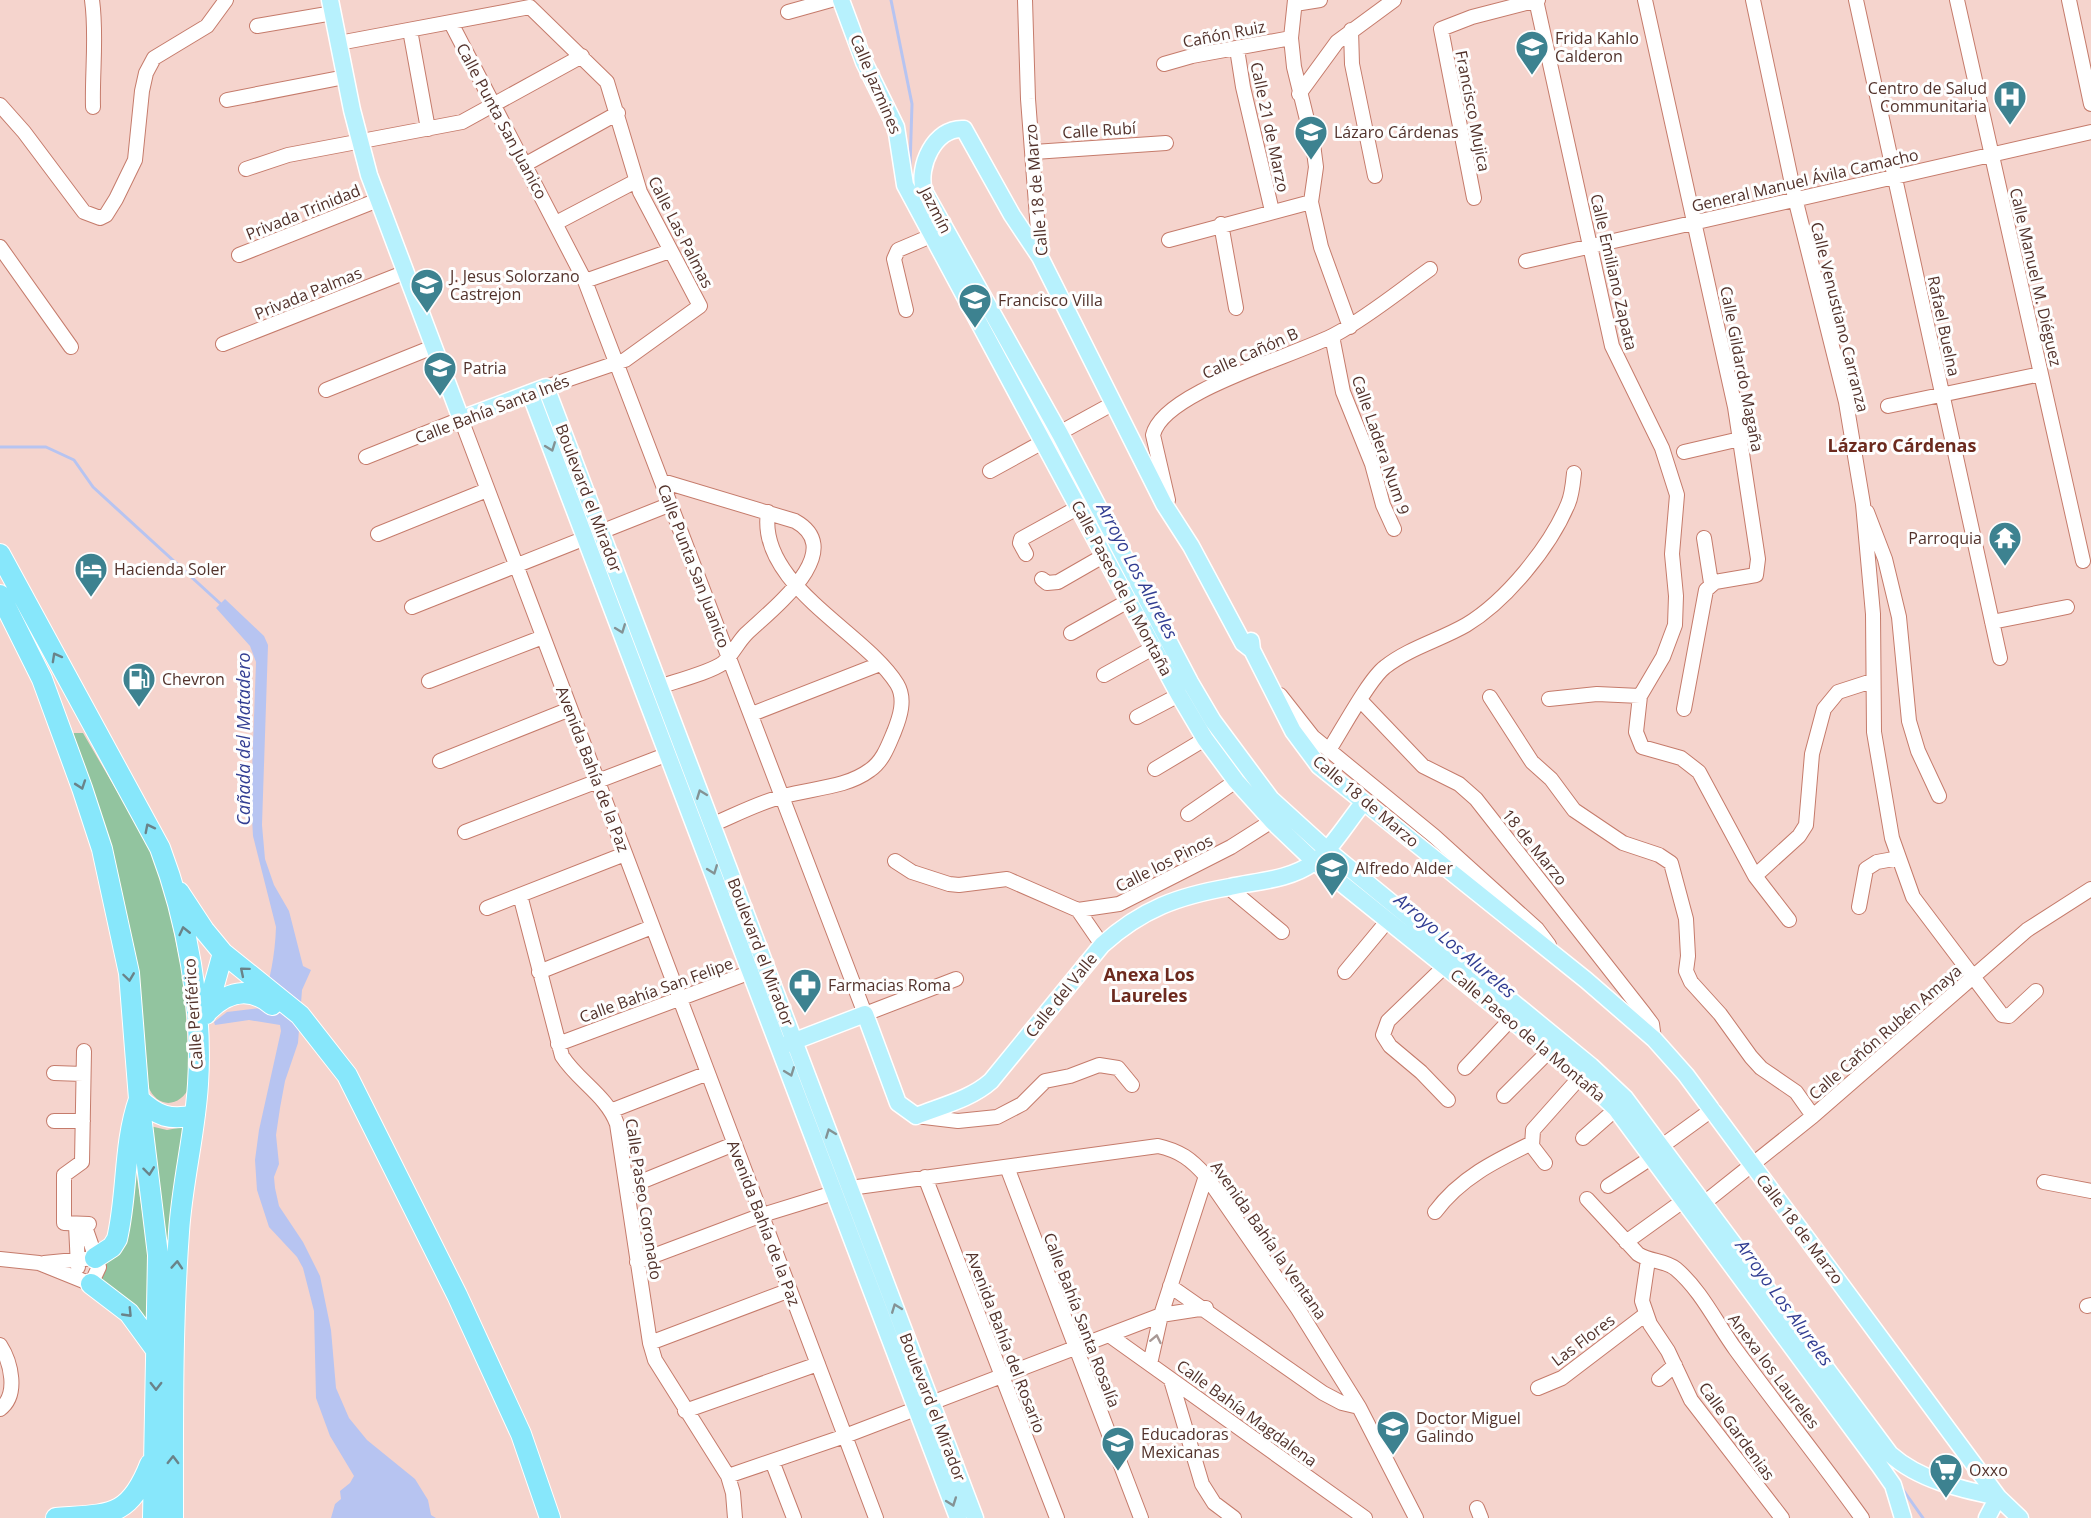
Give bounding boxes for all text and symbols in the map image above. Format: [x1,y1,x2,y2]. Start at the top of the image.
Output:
street label: Cañón Ruiz [1181,15,1267,53]
place label: Frida Kahlo Calderon [1555,27,1639,67]
school or university icon: Frida Kahlo Calderon [1514,29,1550,76]
street label: Calle Jazmines [845,31,907,137]
street label: Calle Punta San Juanico [451,39,553,203]
street label: Francisco Mujica [1450,48,1496,174]
street label: Calle 21 de Marzo [1245,60,1295,194]
place label: Centro de Salud Communitaria [1868,77,1987,117]
hospital icon: Centro de Salud Communitaria [1992,79,2028,126]
school or university icon: Lázaro Cárdenas [1293,114,1329,161]
street label: Calle Rubí [1061,116,1137,144]
place label: Lázaro Cárdenas [1334,121,1459,143]
street label: Calle 18 de Marzo [1019,123,1053,257]
street label: General Manuel Ávila Camacho [1689,143,1921,217]
street label: Calle Las Palmas [643,172,719,292]
street label: Privada Trinidad [242,179,364,245]
street label: Jazmín [914,181,957,237]
street label: Calle Manuel M. Diéguez [2005,186,2067,368]
street label: Calle Emiliano Zapata [1585,192,1643,352]
street label: Calle Venustiano Carranza [1806,220,1874,414]
street label: Privada Palmas [251,261,365,325]
place label: J. Jesus Solorzano Castrejon [448,265,580,305]
school or university icon: J. Jesus Solorzano Castrejon [409,267,445,314]
street label: Rafael Buelna [1923,274,1965,378]
school or university icon: Francisco Villa [957,282,993,329]
street label: Calle Gildardo Magaña [1715,284,1769,454]
place label: Francisco Villa [998,289,1103,311]
street label: Calle Cañón B [1199,322,1301,384]
school or university icon: Patria [422,350,458,397]
place label: Patria [463,357,507,379]
street label: Calle Bahía Santa Inés [412,369,572,449]
street label: Calle Ladera Num 9 [1347,373,1415,517]
street label: Boulevard el Mirador [551,421,628,576]
district label: Lázaro Cárdenas [1828,433,1976,457]
one-way arrow [544,441,556,452]
street label: Calle Punta San Juanico [653,481,735,651]
street label: Calle Paseo de la Montaña [1066,496,1178,680]
water label: Arroyo Los Alureles [1091,496,1184,643]
temple icon: Parroquia [1987,520,2023,567]
place label: Parroquia [1908,527,1982,549]
hotel icon: Hacienda Soler [73,551,109,598]
place label: Hacienda Soler [114,558,226,580]
one-way arrow [614,623,626,634]
one-way arrow [52,652,63,663]
water label: Cañada del Matadero [231,652,255,826]
fuel station icon: Chevron [121,661,157,708]
place label: Chevron [162,668,225,690]
street label: Avenida Bahía de la Paz [551,683,635,855]
street label: Calle 18 de Marzo [1308,750,1424,852]
one-way arrow [74,779,86,790]
one-way arrow [696,789,708,800]
street label: 18 de Marzo [1497,804,1573,890]
one-way arrow [145,823,157,834]
street label: Calle los Pinos [1112,829,1216,897]
school or university icon: Alfredo Alder [1314,850,1350,897]
place label: Alfredo Alder [1355,857,1454,879]
one-way arrow [705,865,718,875]
street label: Boulevard el Mirador [723,875,800,1030]
water label: Arroyo Los Alureles [1389,886,1521,1003]
one-way arrow [178,927,191,937]
street label: Calle del Valle [1020,948,1102,1042]
street label: Calle Bahía San Felipe [576,952,736,1028]
street label: Calle Periférico [178,958,208,1070]
street label: Calle Cañón Rubén Amaya [1804,959,1966,1105]
district label: Anexa Los Laureles [1103,962,1195,1007]
street label: Calle Paseo de la Montaña [1446,964,1610,1106]
one-way arrow [240,967,251,978]
pharmacy icon: Farmacias Roma [787,967,823,1014]
one-way arrow [123,972,135,981]
place label: Farmacias Roma [828,974,951,996]
one-way arrow [783,1066,795,1077]
street label: Calle Paseo Coronado [620,1117,668,1281]
one-way arrow [824,1128,837,1139]
street label: Avenida Bahía de la Paz [722,1137,806,1309]
street label: Avenida Bahía la Ventana [1206,1156,1332,1324]
one-way arrow [142,1166,154,1175]
street label: Calle 18 de Marzo [1751,1169,1849,1289]
street label: Calle Bahía Santa Rosalía [1038,1229,1126,1411]
water label: Arroyo Los Alureles [1730,1233,1839,1371]
street label: Avenida Bahía del Rosario [961,1248,1051,1436]
one-way arrow [170,1260,183,1269]
one-way arrow [890,1303,903,1314]
one-way arrow [121,1306,132,1316]
street label: Las Flores [1547,1309,1619,1371]
street label: Anexa los Laureles [1723,1309,1825,1433]
street label: Boulevard el Mirador [895,1330,972,1485]
one-way arrow [1148,1334,1161,1344]
street label: Calle Bahía Magdalena [1172,1355,1322,1471]
street label: Calle Gardenias [1694,1377,1780,1485]
one-way arrow [150,1382,162,1391]
place label: Doctor Miguel Galindo [1416,1407,1521,1447]
school or university icon: Doctor Miguel Galindo [1375,1409,1411,1456]
place label: Educadoras Mexicanas [1141,1423,1229,1463]
school or university icon: Educadoras Mexicanas [1100,1425,1136,1472]
supermarket icon: Oxxo [1928,1452,1964,1499]
one-way arrow [167,1455,180,1464]
place label: Oxxo [1969,1459,2008,1481]
one-way arrow [944,1496,957,1506]

